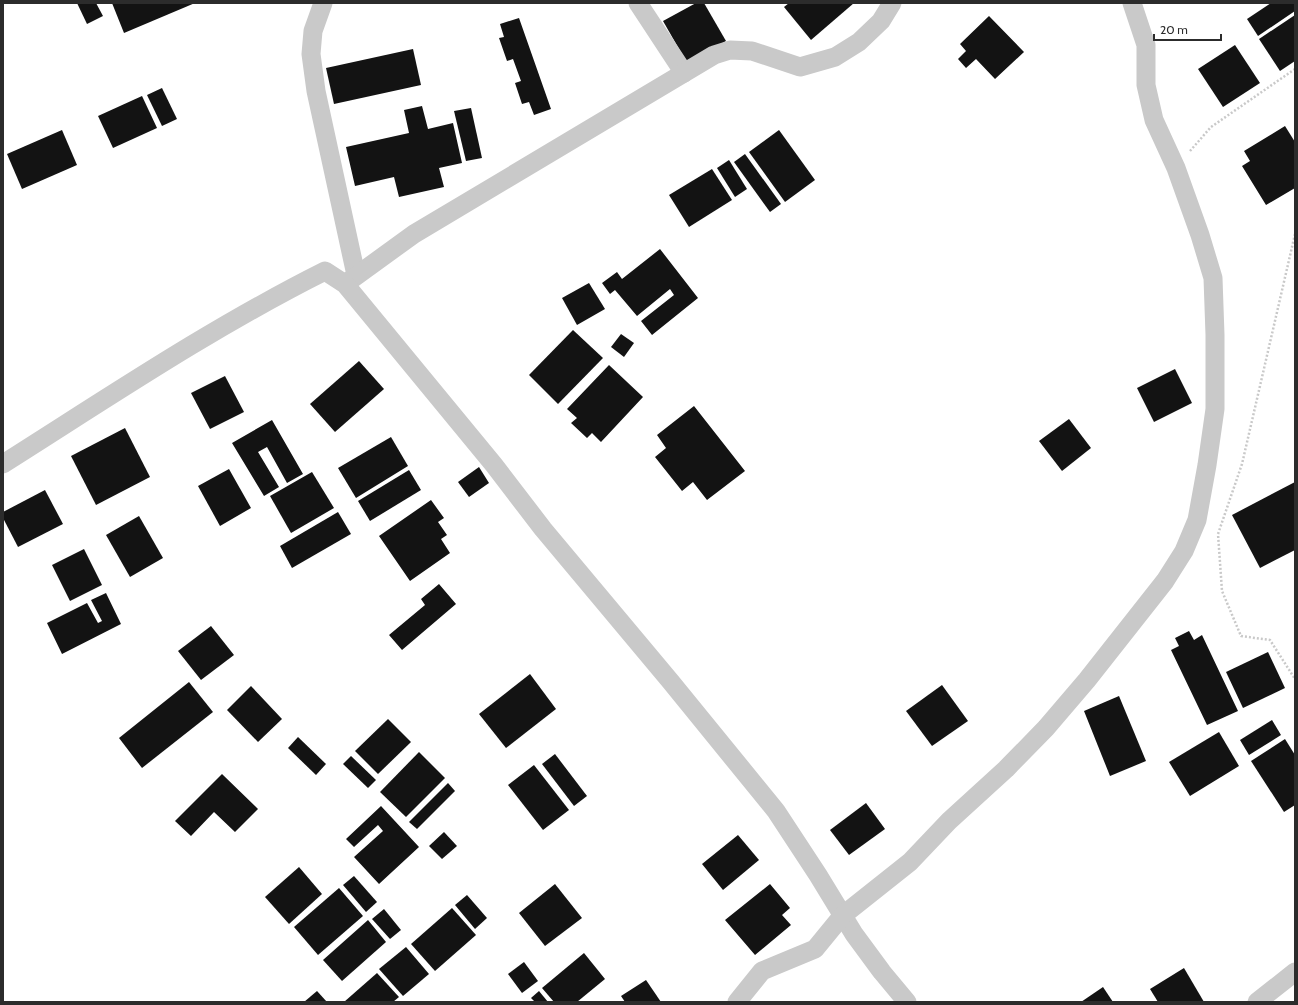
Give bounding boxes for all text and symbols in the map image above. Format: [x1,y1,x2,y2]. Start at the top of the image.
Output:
scale bar [1154,16,1221,42]
text: 20 m [1160,22,1188,37]

